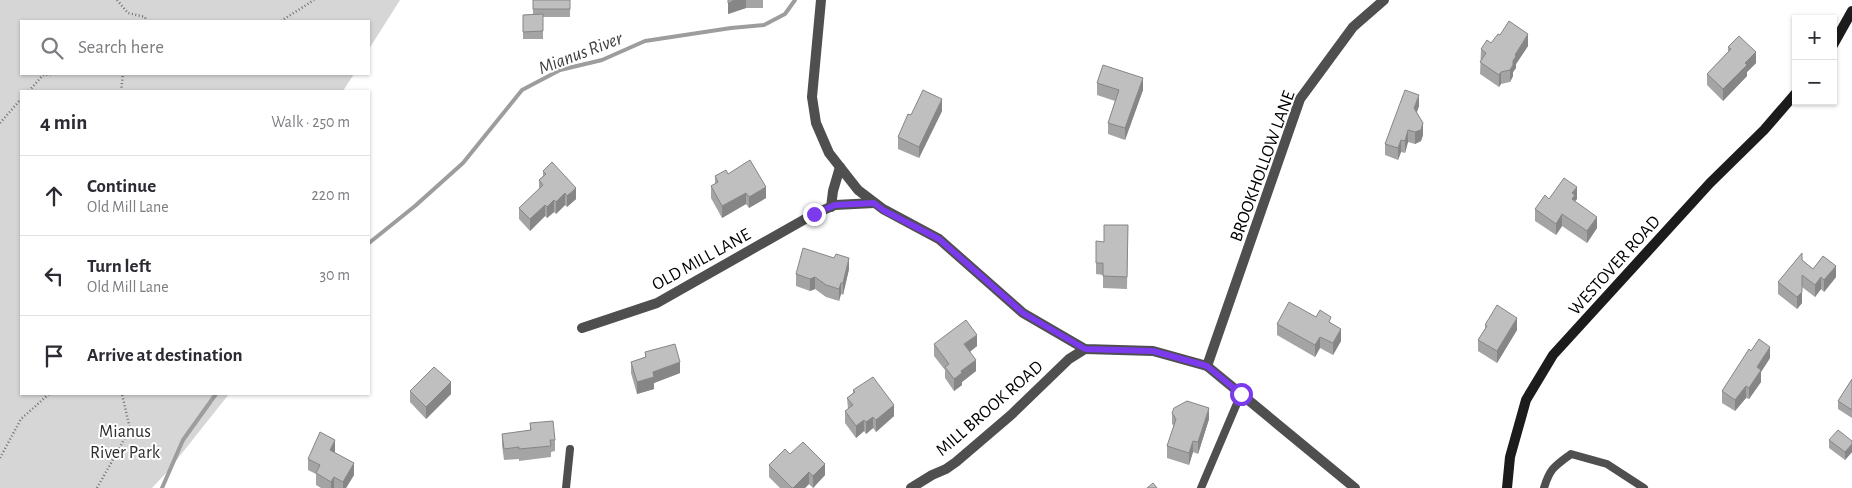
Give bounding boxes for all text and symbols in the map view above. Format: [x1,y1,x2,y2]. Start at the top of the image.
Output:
map controls [1792,15,1837,105]
button: + [1792,15,1837,60]
search box [20,20,370,75]
water label: Mianus River [536,28,626,78]
icon: search [38,34,66,62]
text: Search here [78,38,164,57]
button: − [1792,60,1837,105]
street label: BROOKHOLLOW LANE [1227,88,1299,244]
text: 4 min [40,112,87,133]
text: Walk · 250 m [271,114,350,130]
text: Continue [87,177,156,196]
icon: ahead [40,182,68,210]
text: 220 m [312,187,350,203]
text: Old Mill Lane [87,199,169,215]
route end [803,203,826,226]
street label: WESTOVER ROAD [1566,212,1664,319]
street label: OLD MILL LANE [649,225,754,294]
text: Turn left [87,257,151,276]
icon: left [40,262,68,290]
text: 30 m [320,267,350,283]
text: Old Mill Lane [87,279,169,295]
icon: arrive [40,342,68,370]
text: Arrive at destination [87,346,243,365]
street label: MILL BROOK ROAD [933,358,1047,460]
route start [1230,383,1253,406]
park label: Mianus River Park [90,423,161,462]

